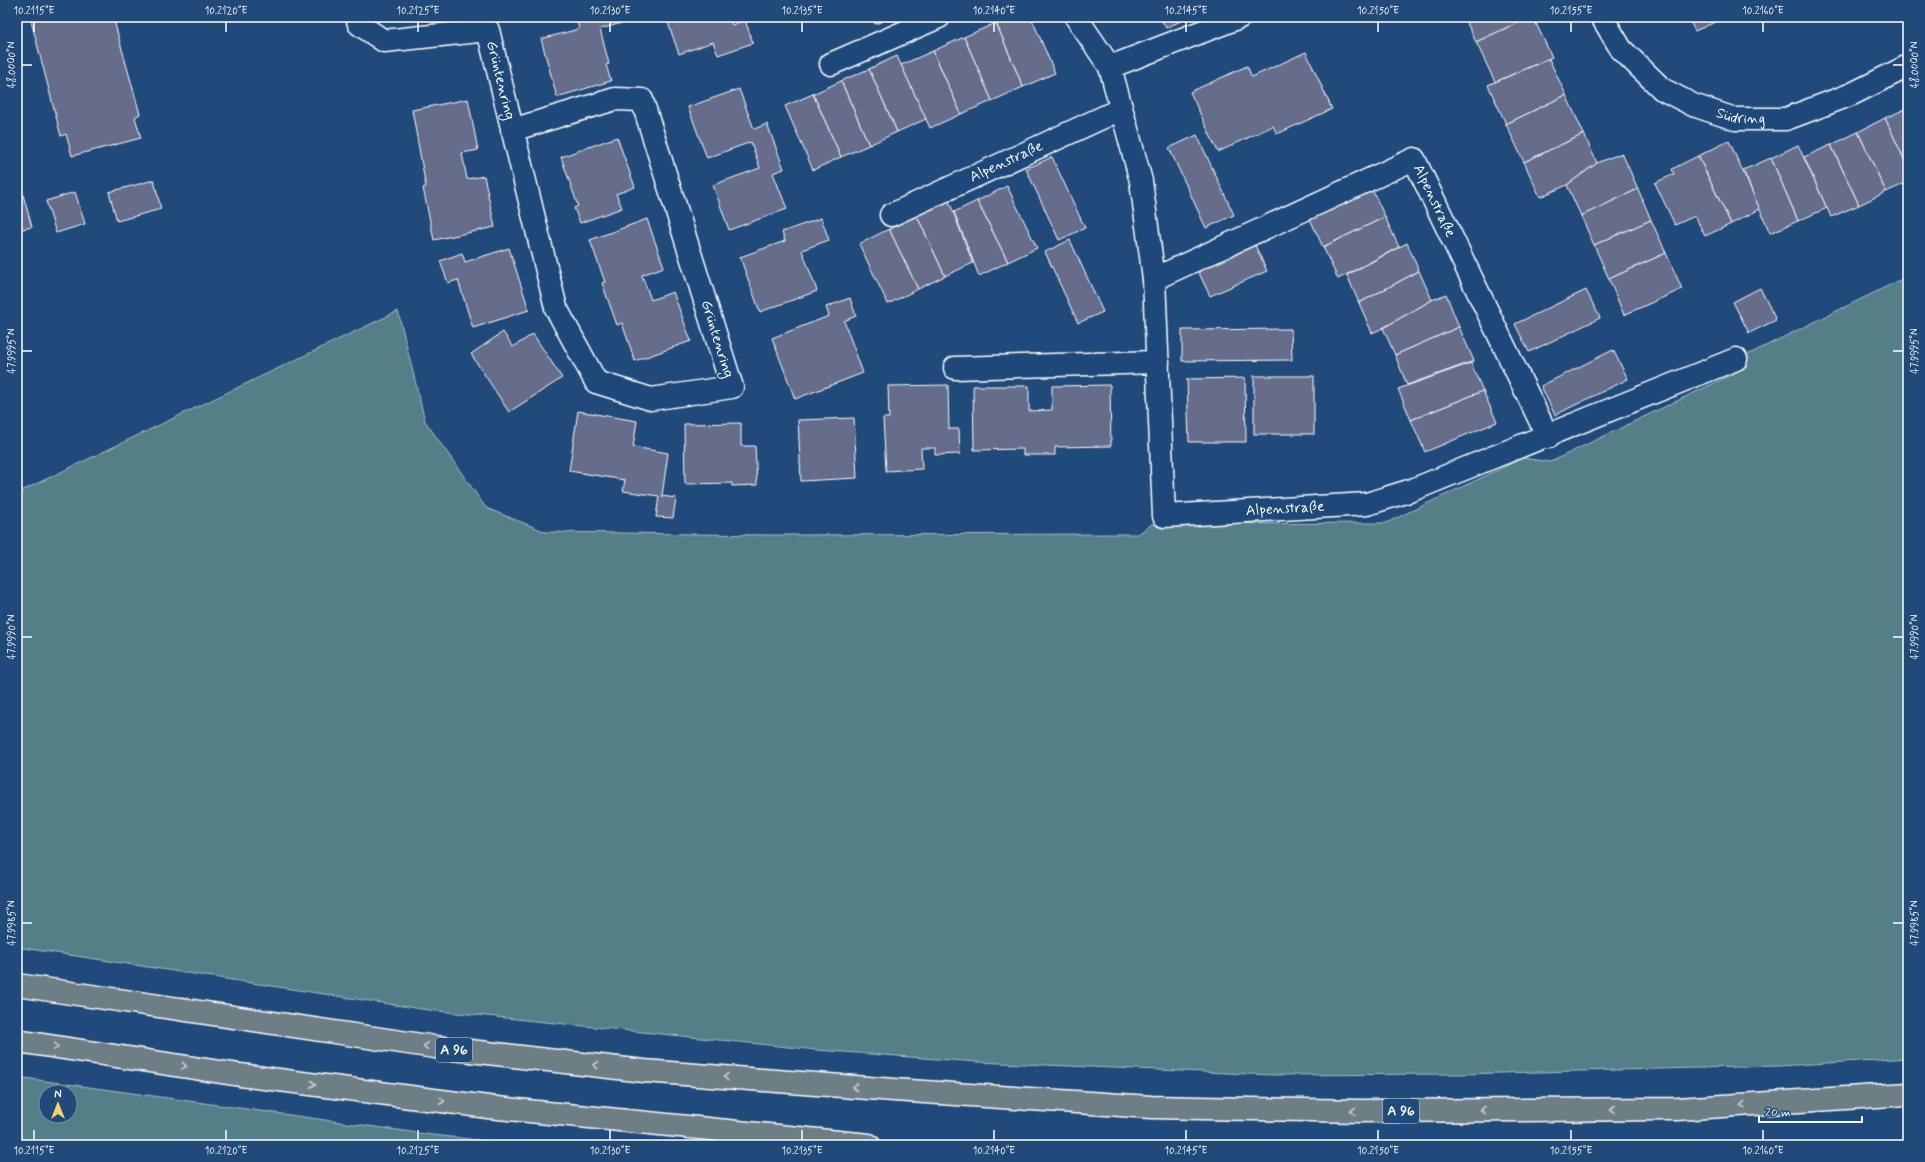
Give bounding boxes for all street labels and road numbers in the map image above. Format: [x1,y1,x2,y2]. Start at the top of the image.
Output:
street label: Grüntenring [481,39,520,122]
street label: Südring [1713,103,1765,129]
street label: Alpenstraße [966,136,1046,187]
street label: Alpenstraße [1408,161,1460,241]
street label: Grüntenring [695,298,738,381]
street label: Alpenstraße [1245,497,1325,521]
road number: A 96 [436,1038,472,1062]
road number: A 96 [1383,1099,1419,1123]

